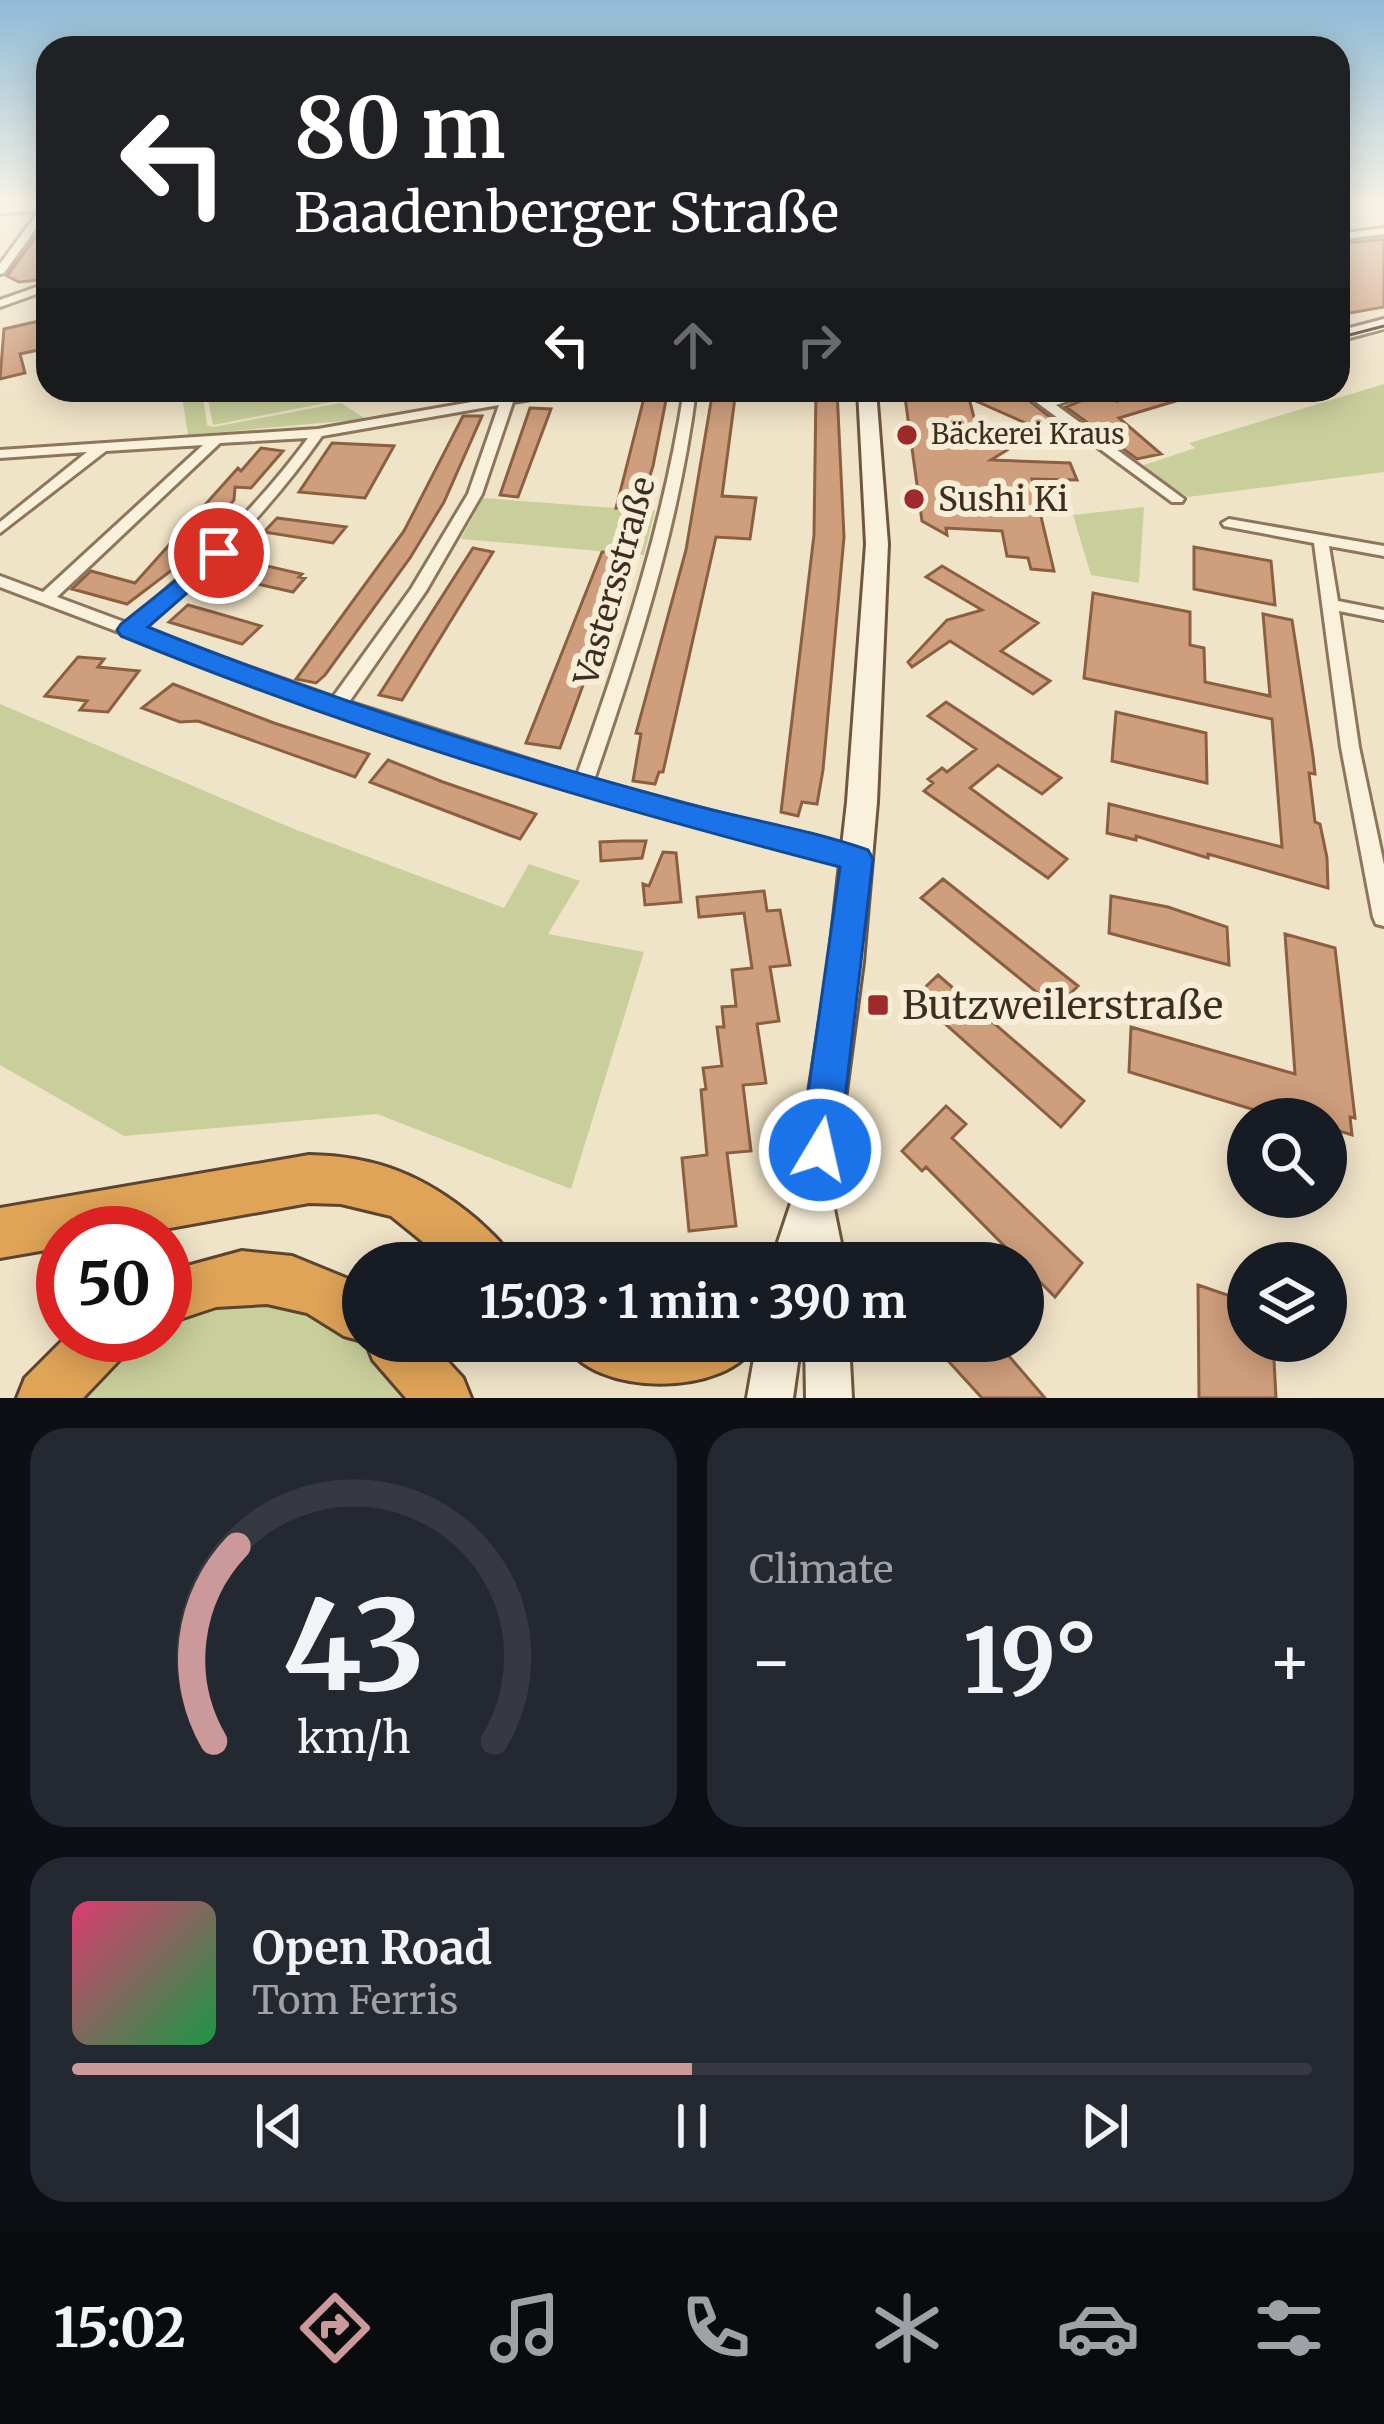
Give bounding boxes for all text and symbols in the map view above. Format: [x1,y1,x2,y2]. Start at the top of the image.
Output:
text: 80 m [294,75,506,181]
icon: left [96,84,252,240]
text: Baadenberger Straße [294,179,839,247]
icon: left [534,312,600,378]
icon: ahead [660,312,726,378]
icon: right [786,312,852,378]
place label: Bäckerei Kraus [931,417,1124,451]
marker: Bäckerei Kraus [894,422,920,448]
street label: Vastersstraße [565,472,664,691]
place label: Sushi Ki [938,479,1068,520]
marker: Sushi Ki [901,486,927,512]
pin [168,502,270,604]
icon: arrive [186,520,252,586]
place label: Butzweilerstraße [902,981,1223,1030]
marker: Butzweilerstraße [865,992,891,1018]
position arrow [757,1087,883,1213]
map controls [1227,1098,1347,1362]
button: search [1227,1098,1347,1218]
speed limit sign: 50 [36,1206,192,1362]
button: layers [1227,1242,1347,1362]
text: 15:03 · 1 min · 390 m [479,1274,907,1330]
text: Climate [749,1545,893,1594]
text: 43 [282,1567,425,1724]
text: 19° [963,1604,1098,1718]
text: − [749,1620,793,1703]
text: + [1268,1620,1312,1703]
text: km/h [297,1710,410,1764]
text: Open Road [252,1920,492,1976]
text: Tom Ferris [252,1976,458,2025]
icon: previous [246,2093,312,2159]
icon: pause [659,2093,725,2159]
icon: next [1072,2093,1138,2159]
icon: directions [293,2286,377,2370]
icon: music [483,2286,567,2370]
icon: phone [674,2286,758,2370]
icon: climate [865,2286,949,2370]
icon: car [1056,2286,1140,2370]
icon: filters [1247,2286,1331,2370]
text: 15:02 [53,2294,186,2362]

